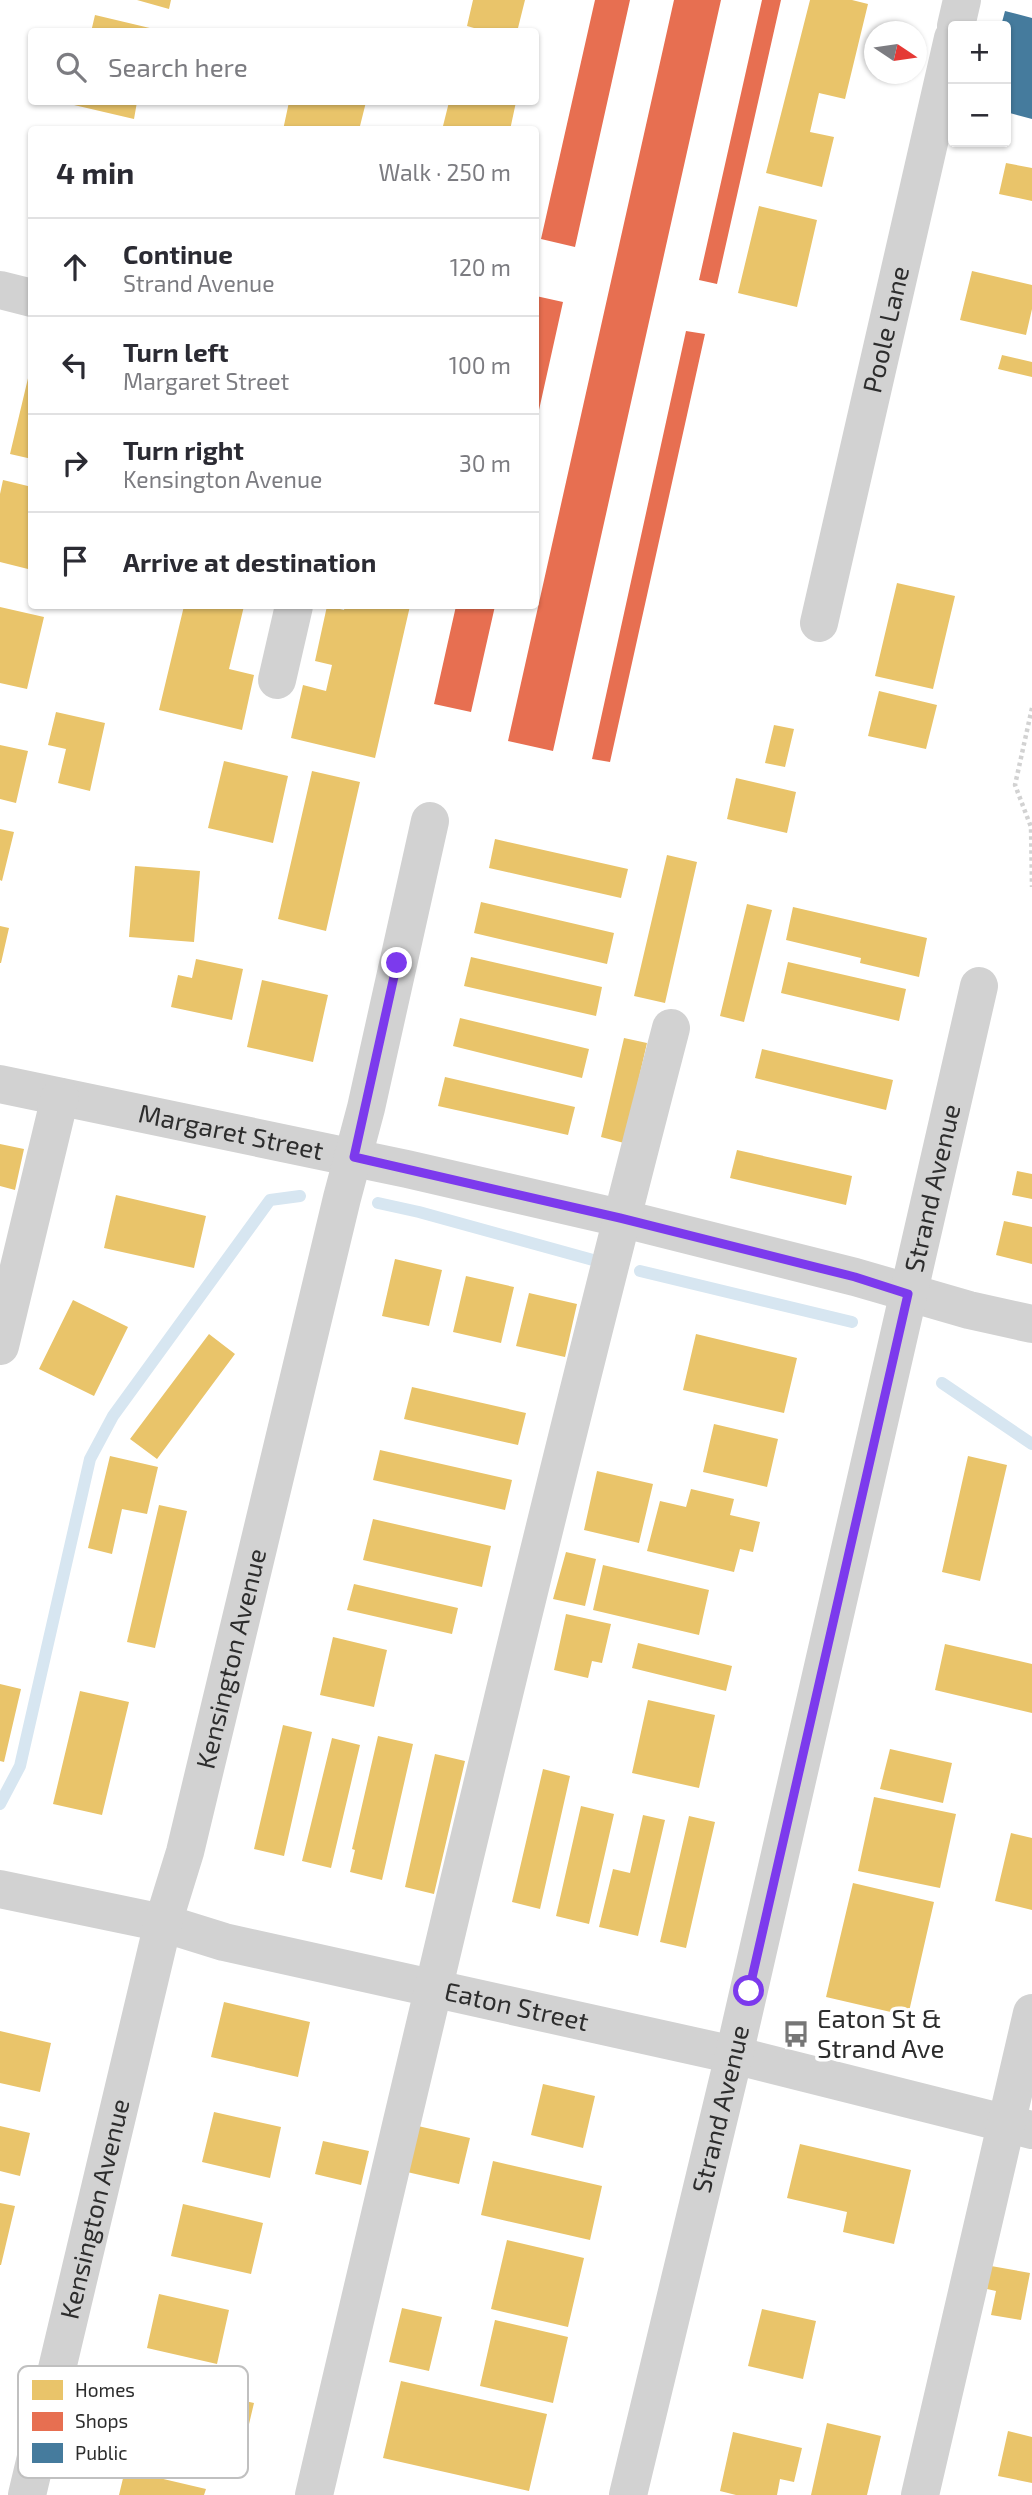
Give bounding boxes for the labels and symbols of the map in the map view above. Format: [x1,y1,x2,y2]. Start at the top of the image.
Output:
north arrow [864,21,927,84]
street label: Poole Lane [855,263,914,396]
route end [381,947,412,978]
street label: Margaret Street [136,1096,327,1165]
street label: Strand Avenue [897,1101,965,1275]
street label: Kensington Avenue [189,1545,271,1772]
street label: Eaton Street [442,1974,592,2036]
route start [733,1975,764,2006]
place label: Eaton St & Strand Ave [817,2002,944,2063]
bus stop icon: Eaton St & Strand Ave [781,2019,811,2049]
street label: Strand Avenue [684,2022,754,2196]
street label: Kensington Avenue [52,2095,135,2322]
legend [18,2366,248,2478]
text: Homes [75,2378,135,2401]
text: Shops [75,2409,128,2432]
text: Public [75,2441,128,2464]

